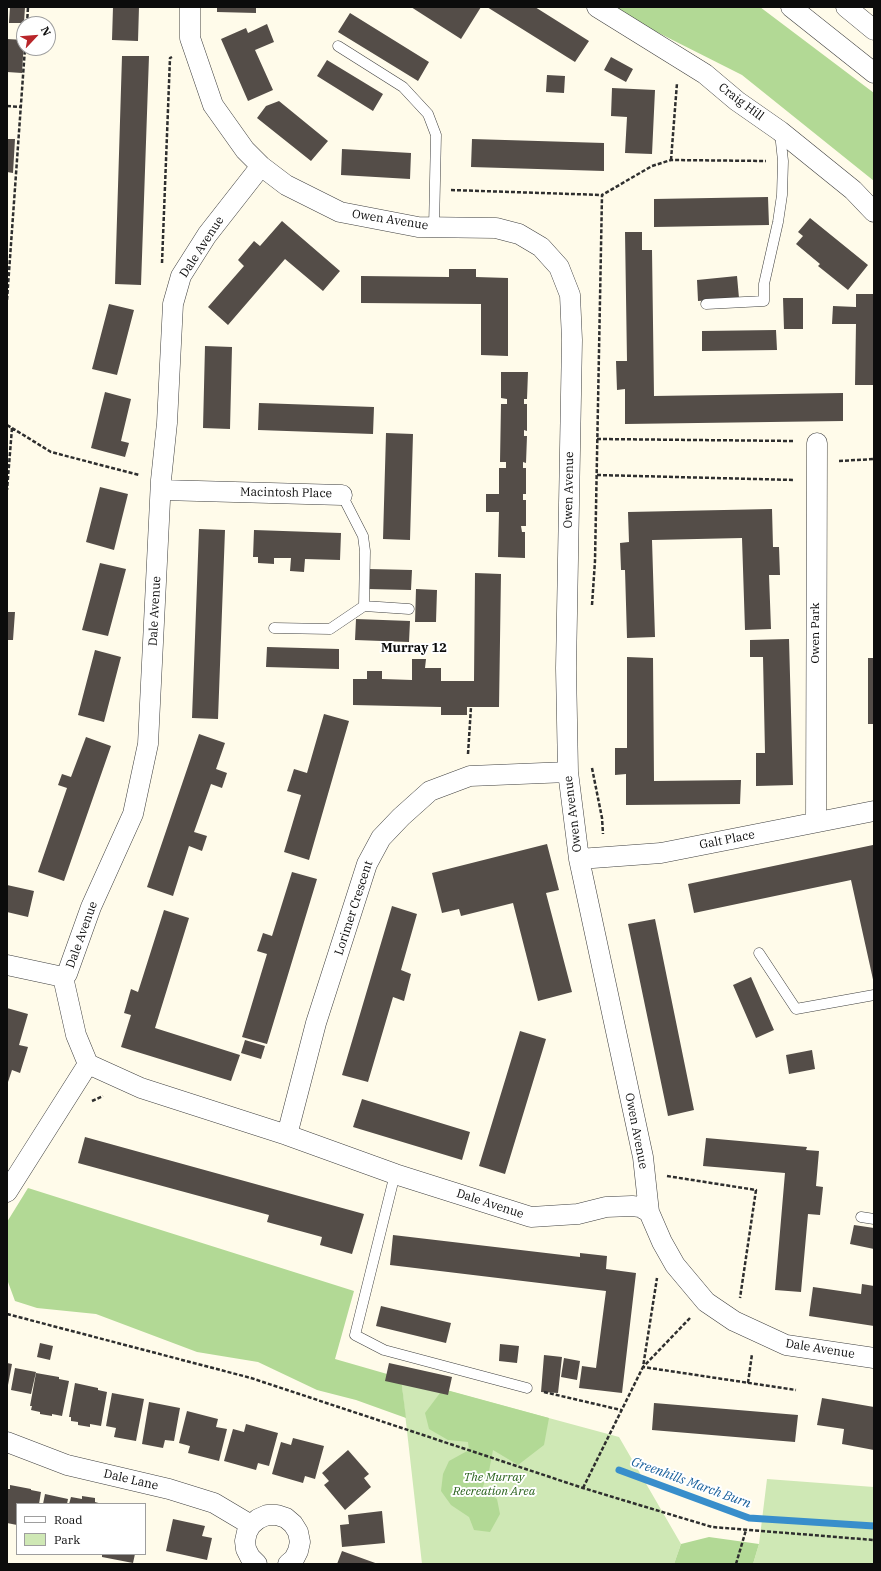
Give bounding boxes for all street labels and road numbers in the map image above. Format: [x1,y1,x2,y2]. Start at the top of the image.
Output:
street label: Craig Hill [716,80,766,124]
street label: Owen Avenue [351,207,429,233]
street label: Dale Avenue [177,214,227,280]
street label: Owen Avenue [561,451,577,529]
street label: Macintosh Place [240,485,332,501]
street label: Dale Avenue [146,576,164,646]
street label: Owen Park [809,602,823,664]
street label: Owen Avenue [561,775,585,853]
street label: Galt Place [698,828,756,852]
street label: Lorimer Crescent [332,859,376,957]
street label: Dale Avenue [63,900,101,970]
street label: Owen Avenue [622,1092,650,1170]
street label: Dale Avenue [454,1186,526,1222]
street label: Dale Avenue [784,1336,856,1362]
street label: Dale Lane [102,1467,160,1493]

